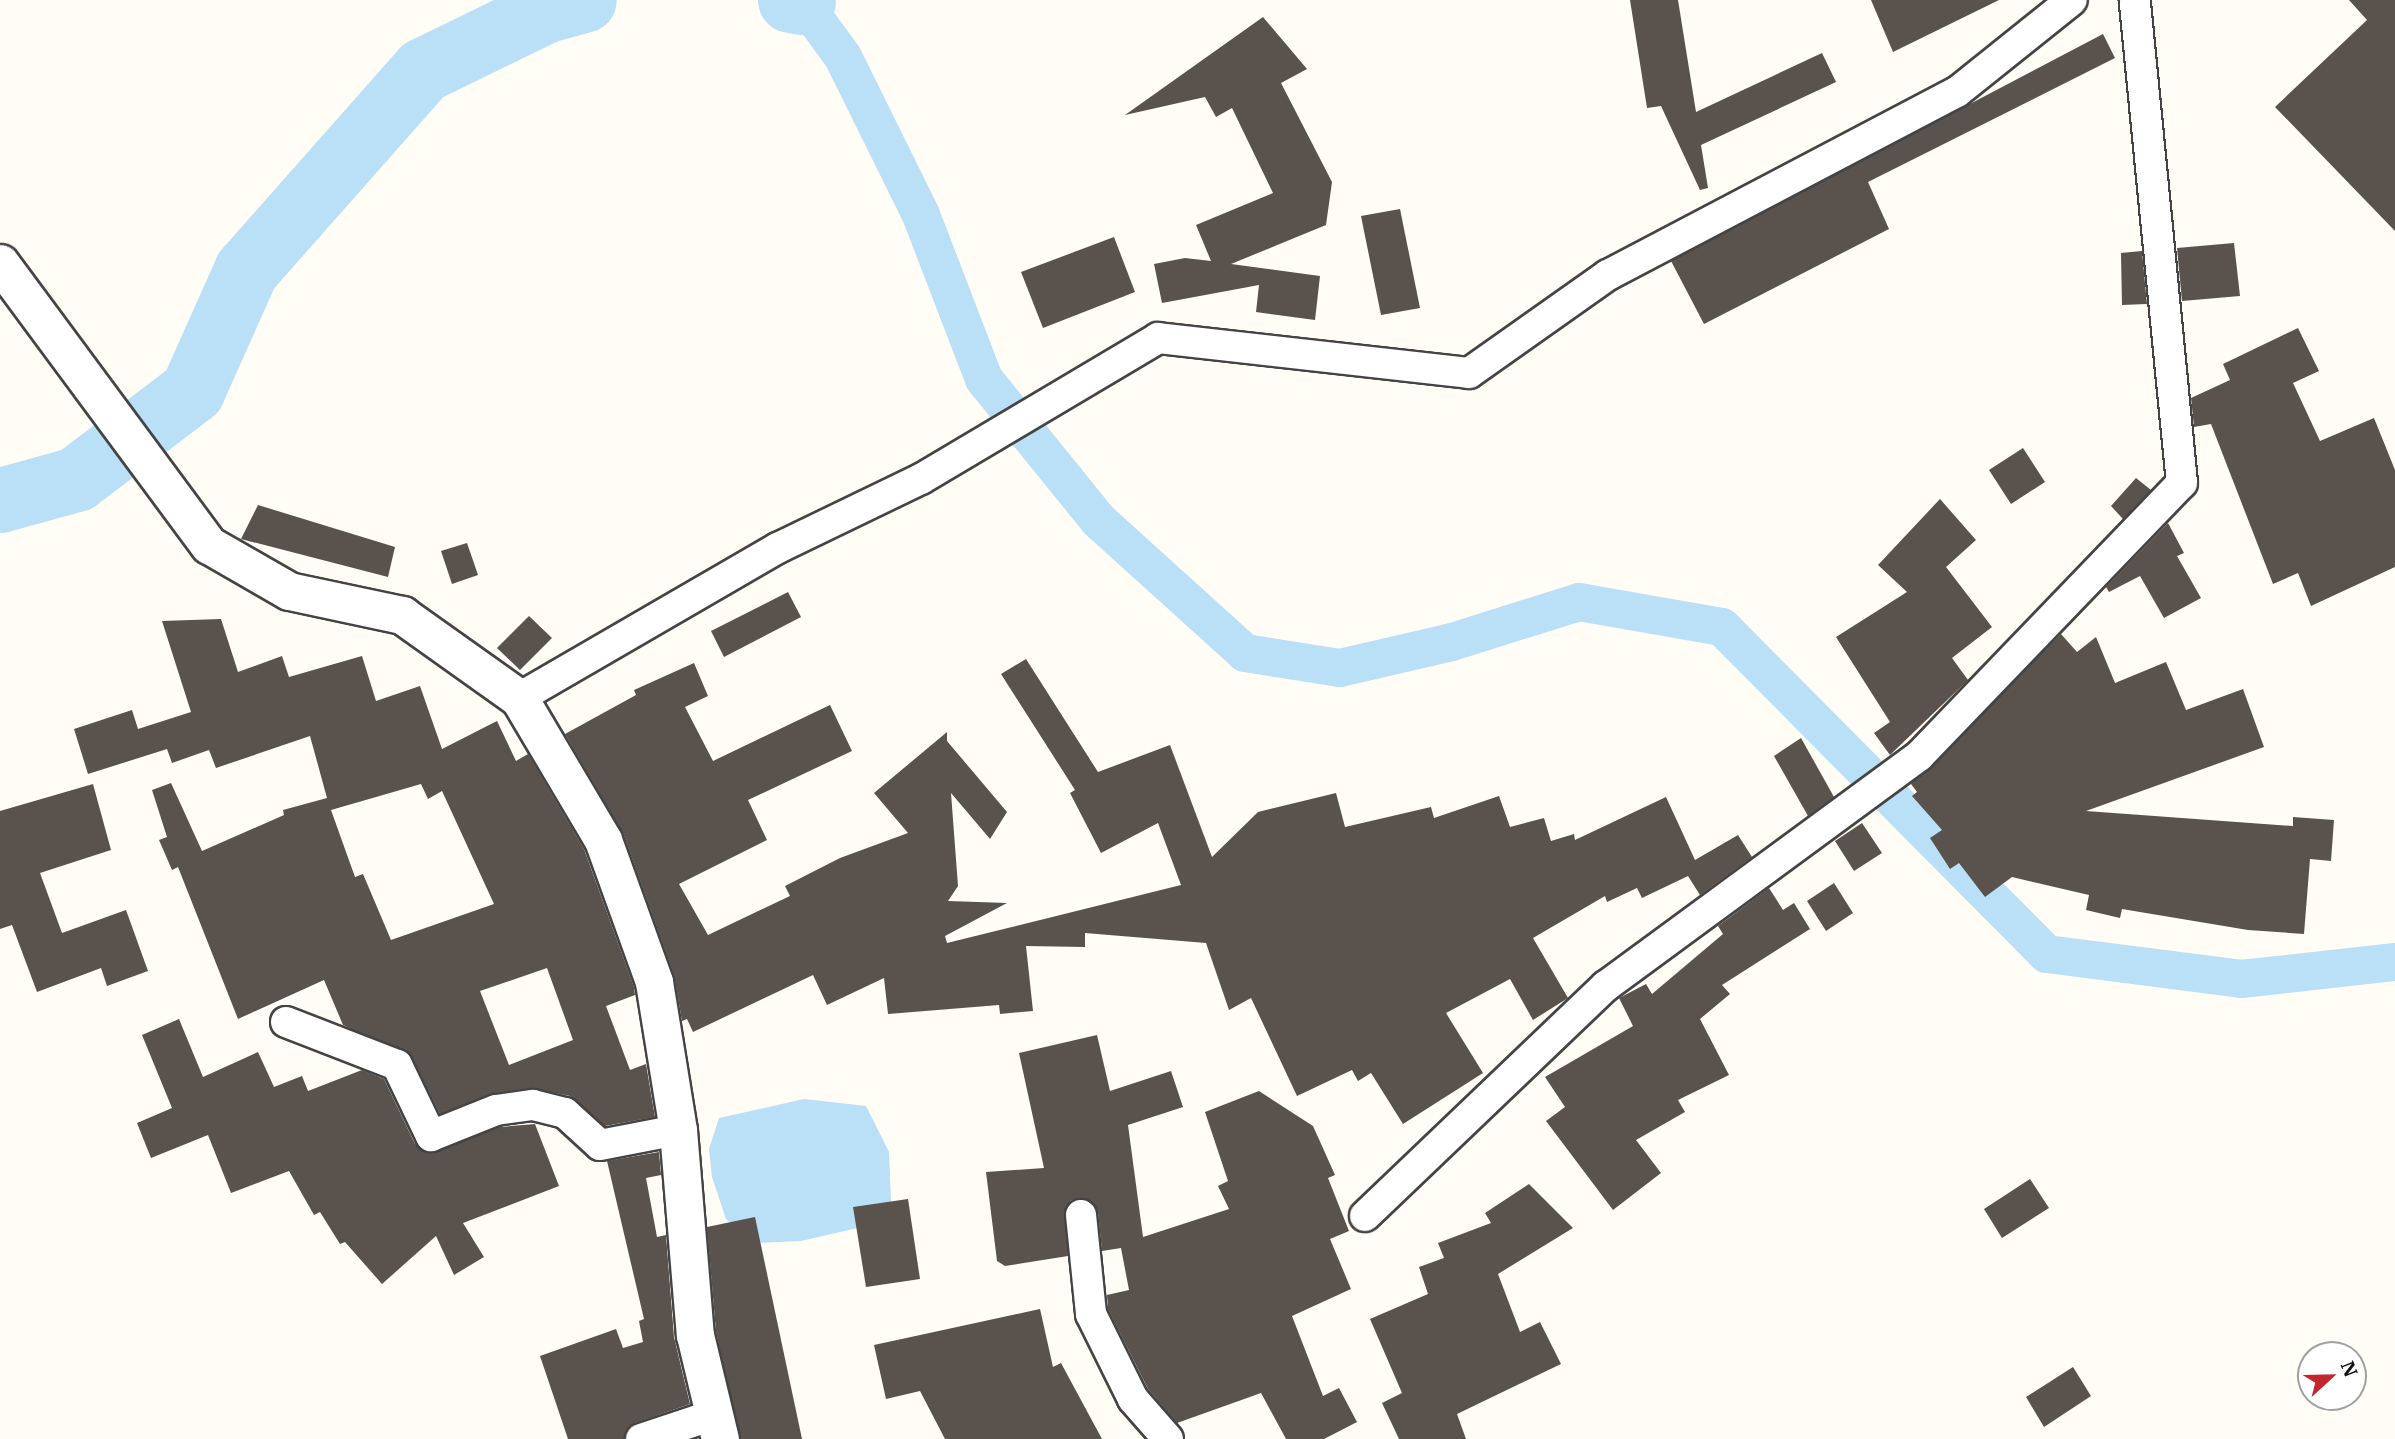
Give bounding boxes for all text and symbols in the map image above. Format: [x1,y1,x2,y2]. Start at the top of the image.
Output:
north arrow [2297,1341,2367,1411]
text: N [2336,1357,2364,1380]

